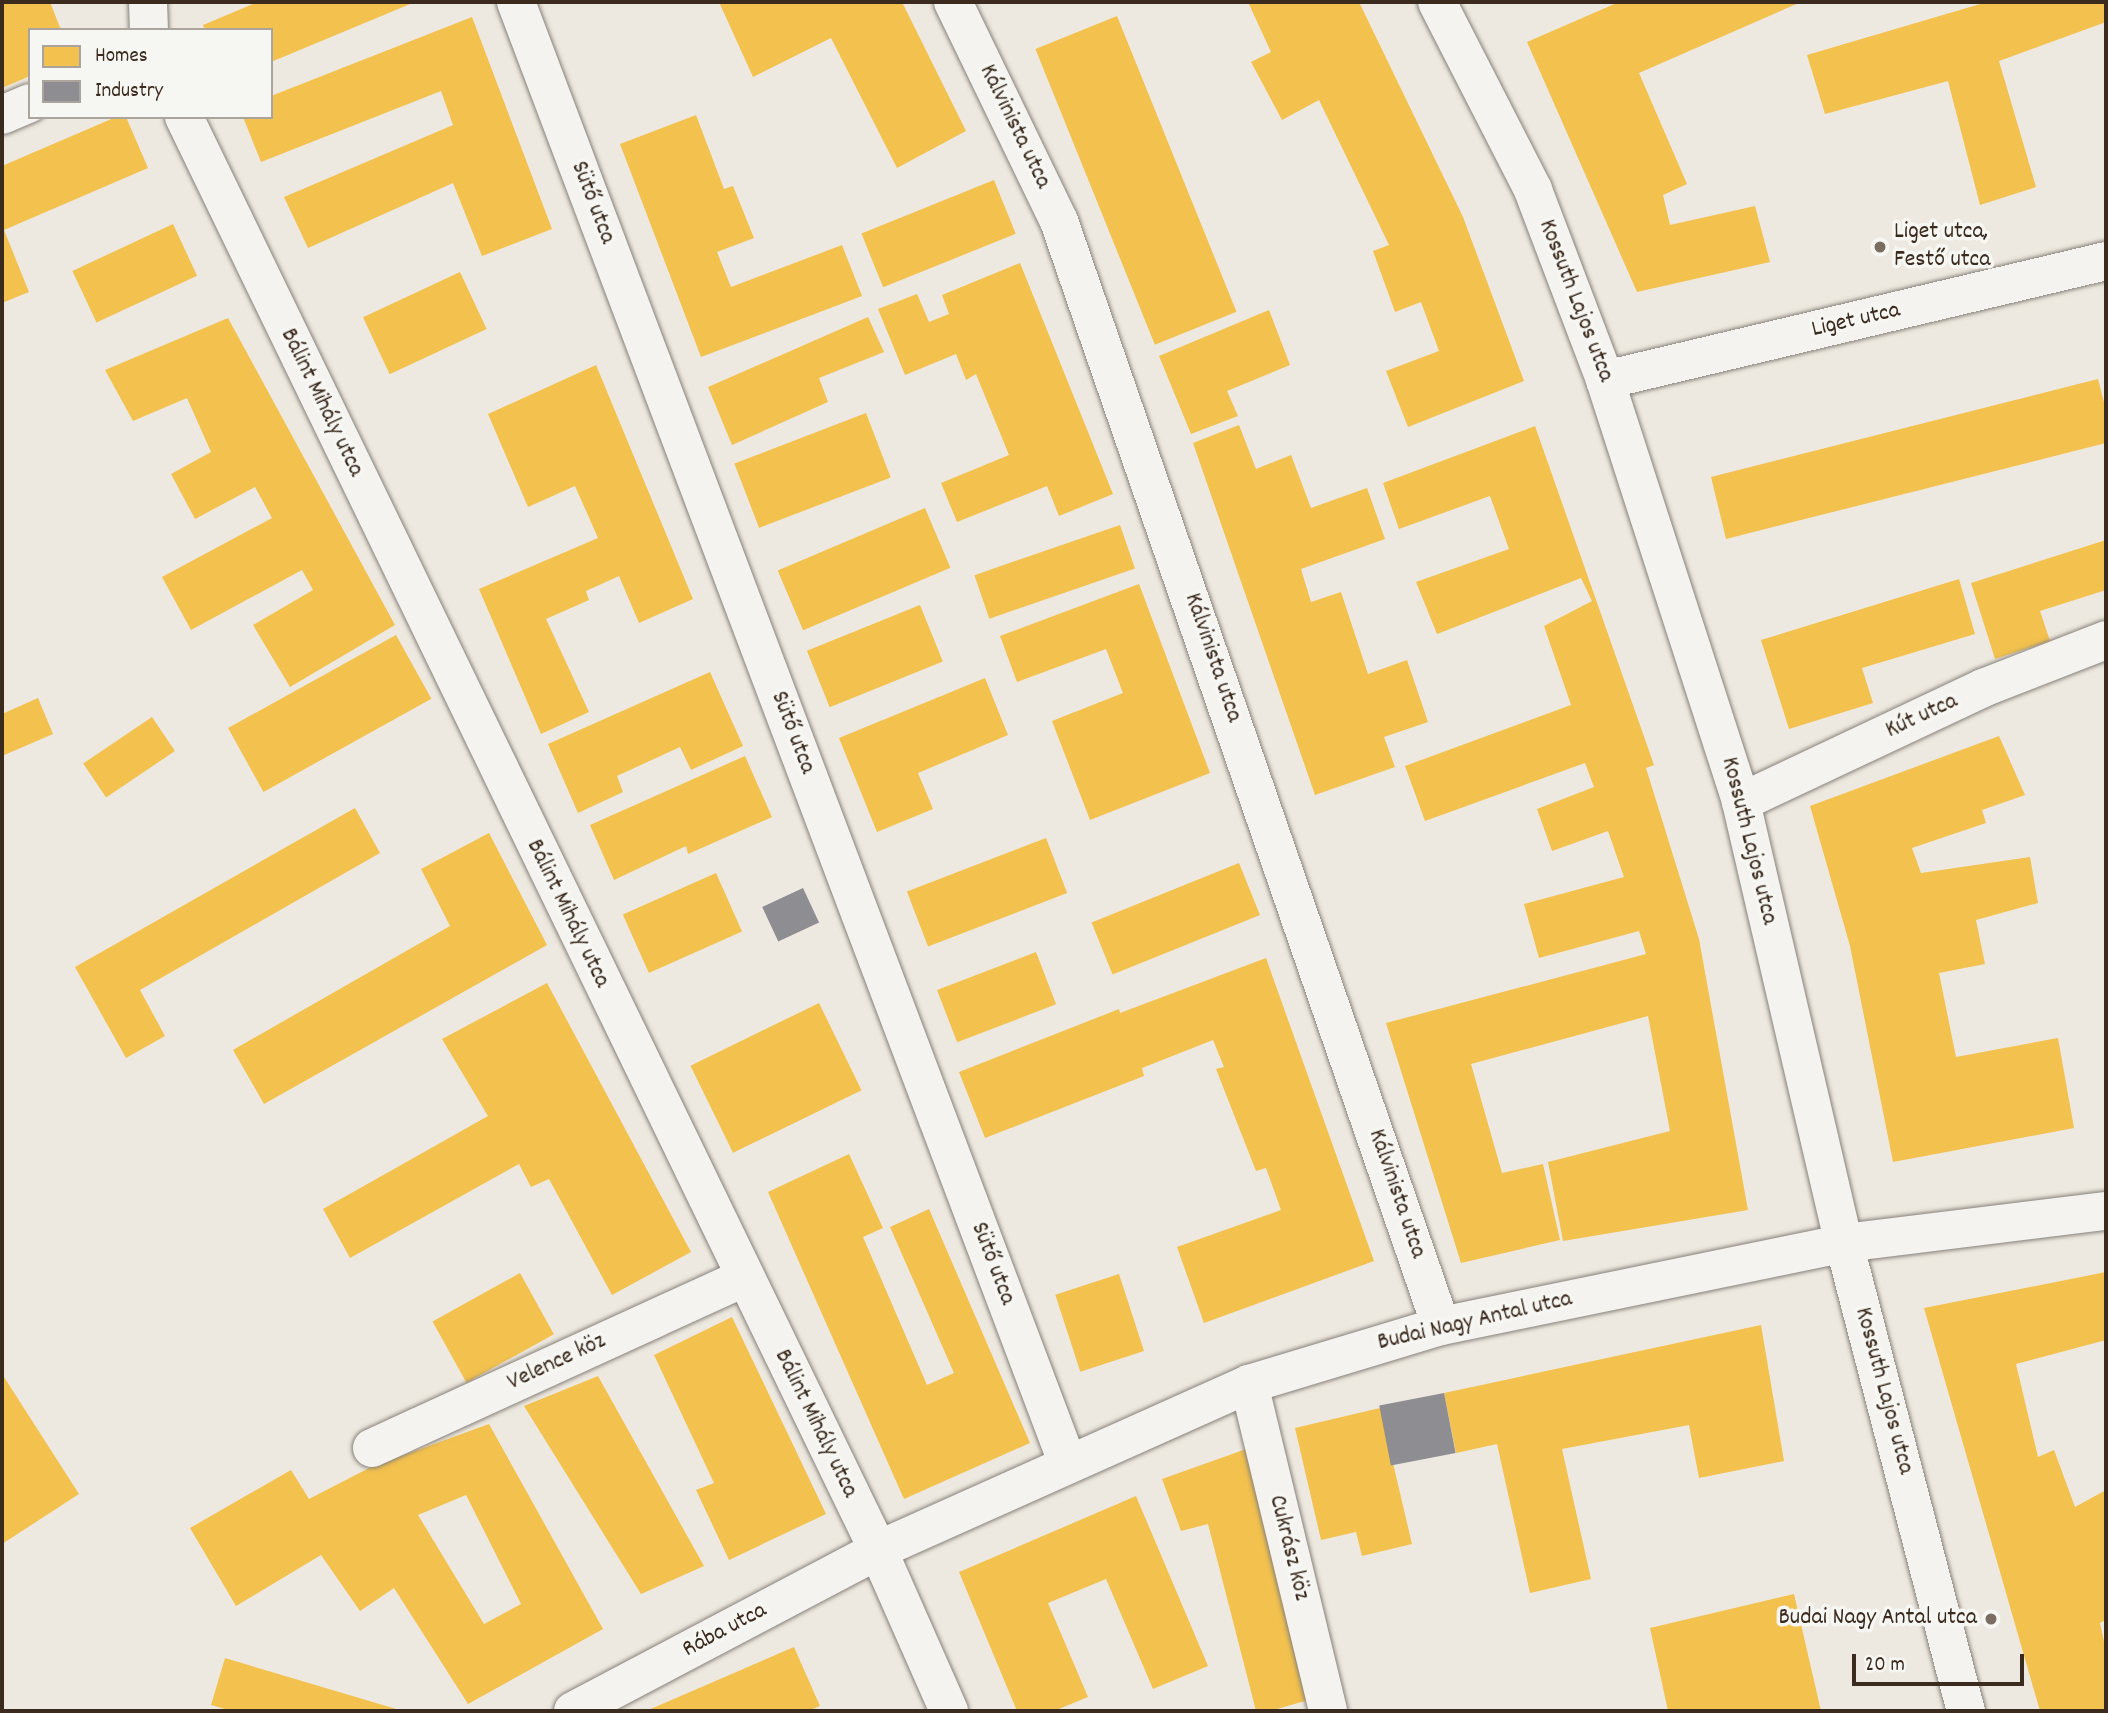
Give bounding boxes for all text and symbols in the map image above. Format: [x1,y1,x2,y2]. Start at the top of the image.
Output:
legend [28,28,273,119]
text: Homes [95,42,148,72]
street label: Kálvinista utca [972,60,1056,194]
text: Industry [95,77,163,107]
street label: Sütő utca [563,158,621,248]
street label: Kossuth Lajos utca [1531,216,1619,386]
place label: Liget utca, Festő utca [1894,219,1991,275]
marker: Liget utca, Festő utca [1872,239,1888,255]
street label: Liget utca [1809,297,1903,345]
street label: Bálint Mihály utca [273,324,369,482]
street label: Kálvinista utca [1176,590,1248,726]
street label: Sütő utca [763,688,821,778]
street label: Kút utca [1882,688,1962,746]
street label: Kossuth Lajos utca [1713,754,1783,928]
street label: Bálint Mihály utca [519,835,615,993]
street label: Kálvinista utca [1360,1126,1432,1262]
street label: Sütő utca [963,1219,1021,1309]
street label: Budai Nagy Antal utca [1375,1286,1575,1358]
street label: Kossuth Lajos utca [1847,1304,1919,1478]
street label: Velence köz [503,1328,611,1398]
street label: Bálint Mihály utca [767,1345,863,1503]
street label: Cukrász köz [1261,1492,1315,1604]
street label: Rába utca [678,1597,772,1665]
place label: Budai Nagy Antal utca [1778,1605,1977,1633]
marker: Budai Nagy Antal utca [1983,1611,1999,1627]
scale bar [1856,1640,2028,1684]
text: 20 m [1865,1651,1905,1681]

